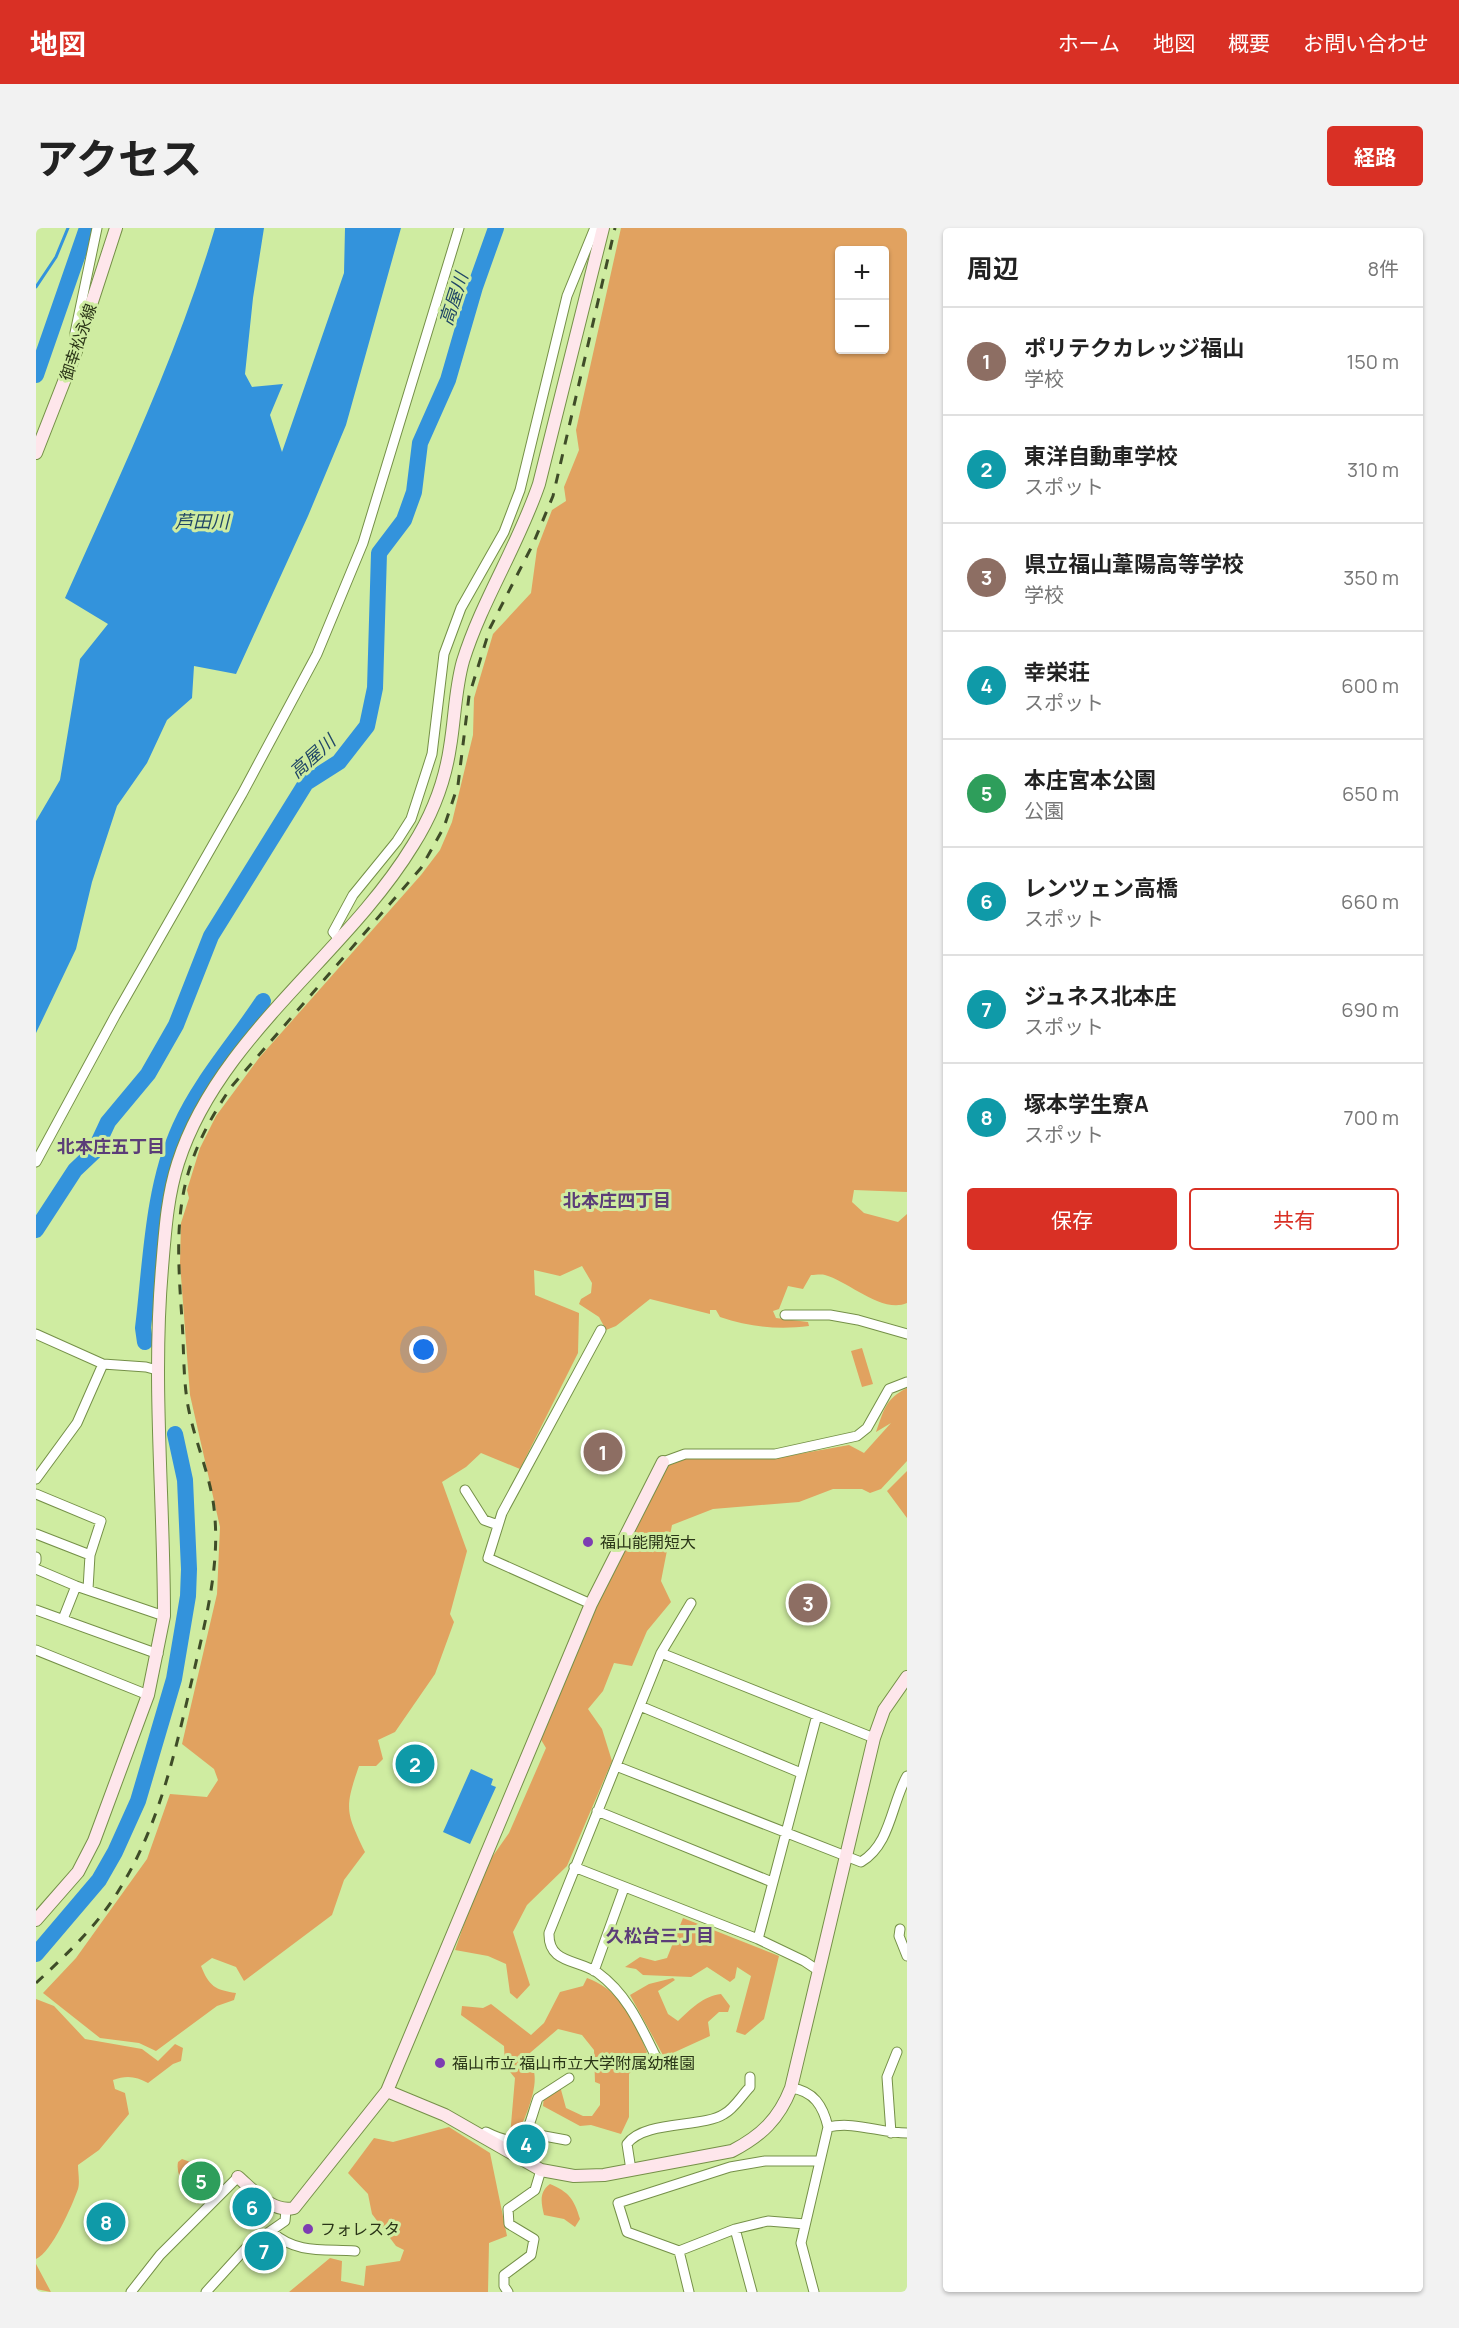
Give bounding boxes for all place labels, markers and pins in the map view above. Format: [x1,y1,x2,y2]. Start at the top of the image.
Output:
pin: 1 [584,1430,622,1474]
place label: 福山能開短大 [600,1531,696,1553]
marker: 福山能開短大 [581,1535,595,1549]
pin: 3 [788,1580,828,1626]
pin: 2 [396,1742,434,1786]
place label: 福山市立 福山市立大学附属幼稚園 [452,2052,695,2074]
marker: 福山市立 福山市立大学附属幼稚園 [433,2056,447,2070]
pin: 4 [506,2122,546,2166]
pin: 5 [182,2158,220,2204]
pin: 6 [232,2184,272,2230]
pin: 8 [86,2200,126,2244]
place label: フォレスタ [320,2218,400,2240]
marker: フォレスタ [301,2222,315,2236]
pin: 7 [244,2228,284,2274]

